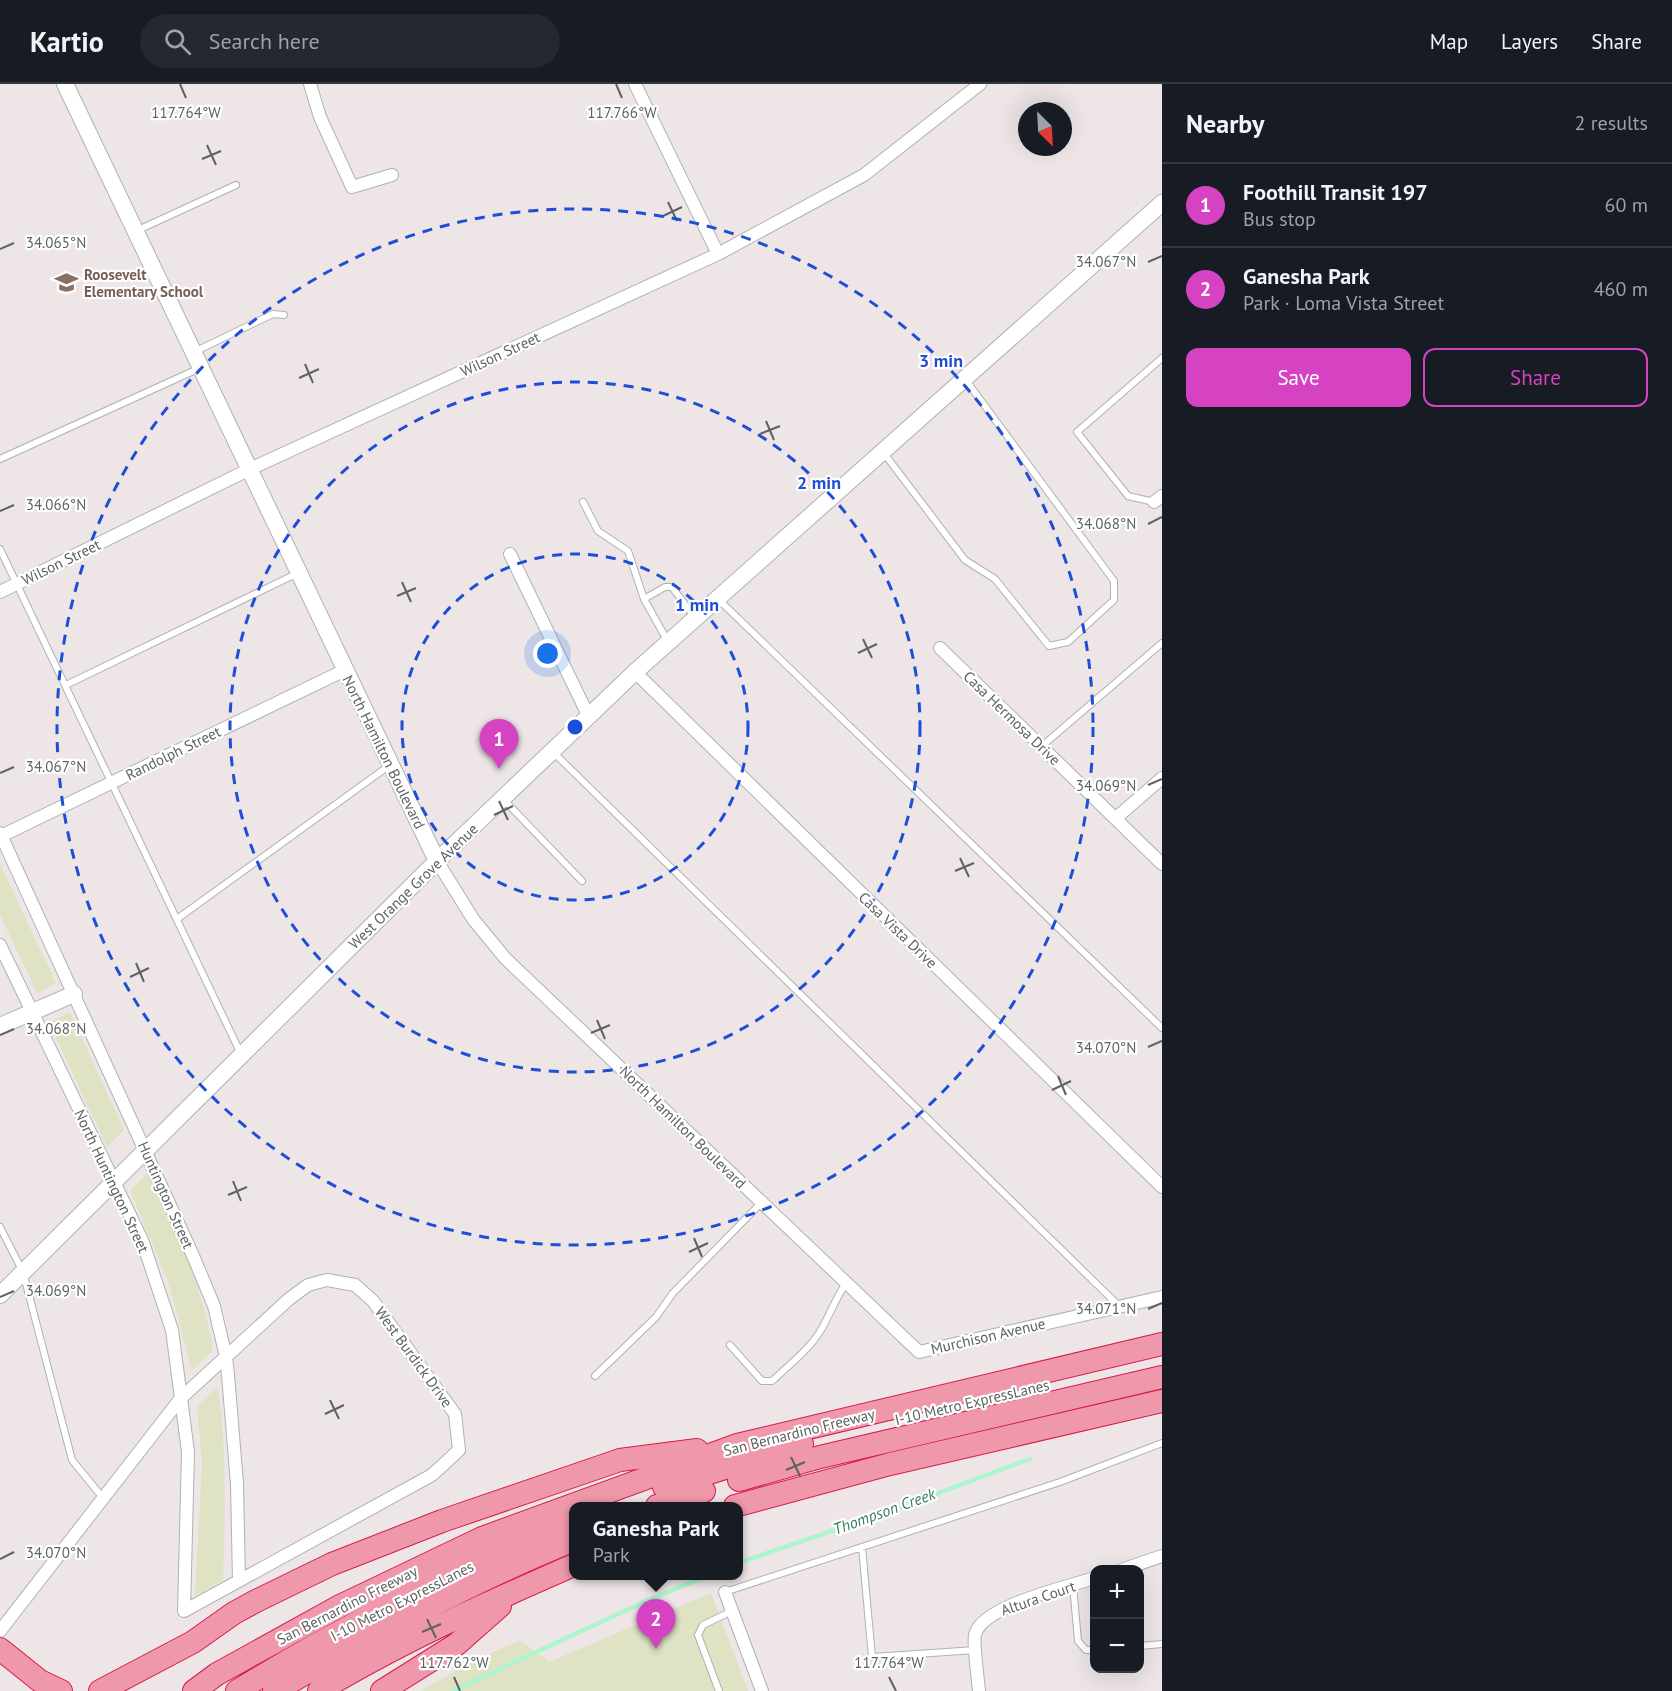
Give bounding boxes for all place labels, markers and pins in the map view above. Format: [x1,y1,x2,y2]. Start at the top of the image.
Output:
place label: Roosevelt Elementary School [84,265,204,301]
school or university icon: Roosevelt Elementary School [53,270,79,296]
centre of rings [565,717,585,737]
pin: 1 [480,720,518,769]
pin: 2 [636,1600,676,1649]

